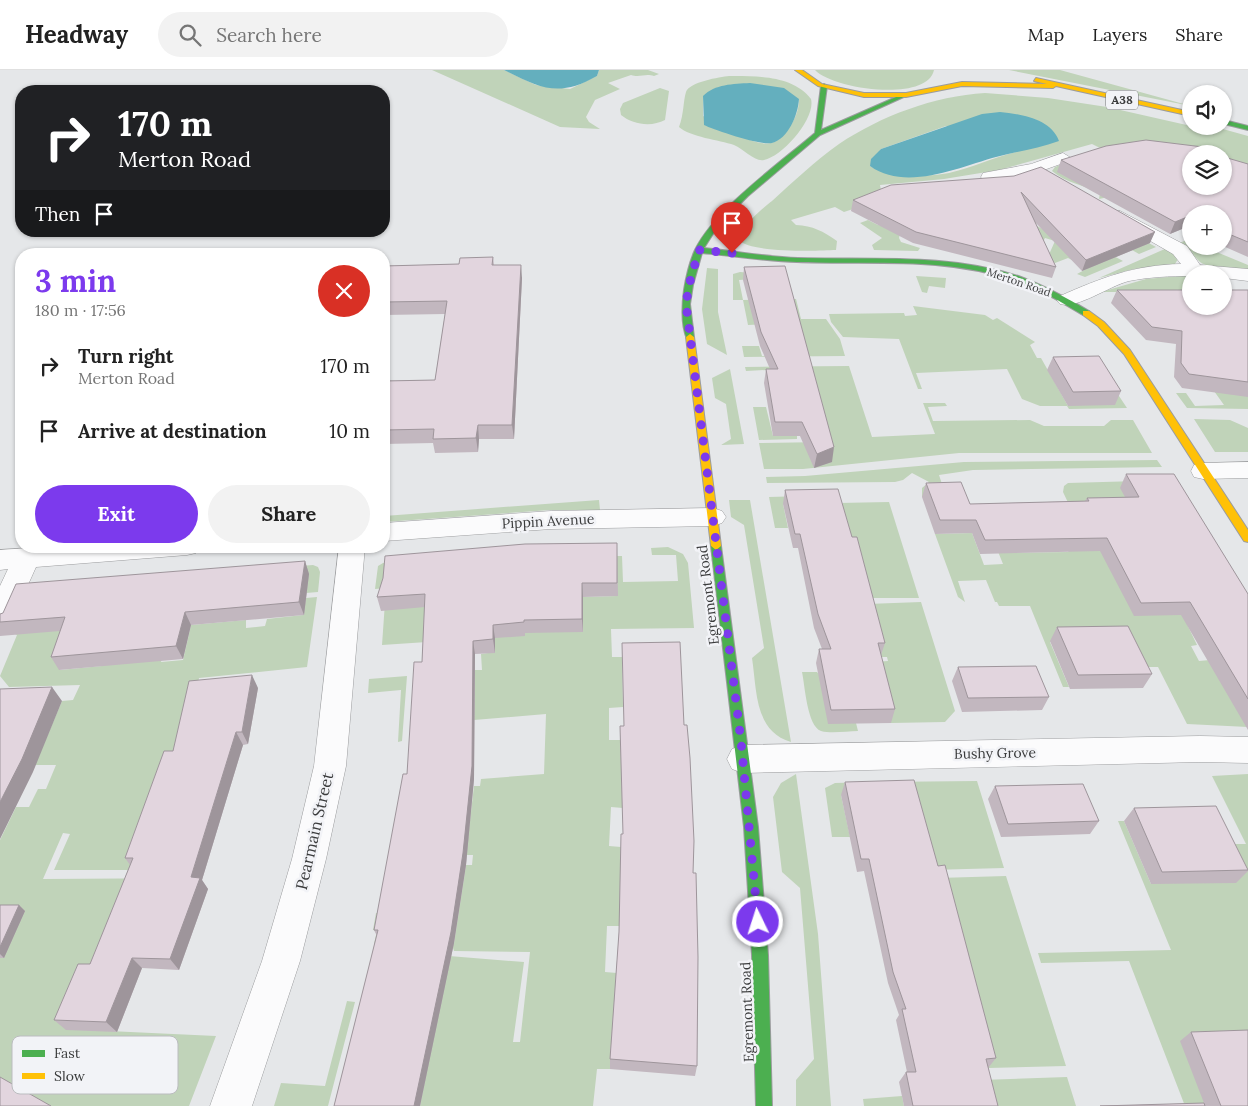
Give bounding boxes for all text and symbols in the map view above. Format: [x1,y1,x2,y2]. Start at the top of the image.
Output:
search box [158,12,508,57]
text: Headway [25,19,128,50]
icon: search [176,21,204,49]
text: Search here [216,23,322,47]
text: Map [1028,23,1064,46]
text: Layers [1092,23,1147,46]
text: Share [1175,23,1223,46]
map controls [1182,85,1232,315]
button: sound [1182,85,1232,135]
road number: A38 [1106,90,1138,110]
text: 170 m [118,101,212,146]
icon: right [35,105,100,170]
text: Merton Road [118,145,251,173]
button: layers [1182,145,1232,195]
icon: arrive [90,200,118,228]
text: Then [35,202,80,226]
pin [711,202,753,253]
button: + [1182,205,1232,255]
icon: arrive [718,209,746,237]
text: 3 min [35,262,116,300]
button: close [318,265,370,317]
street label: Merton Road [985,265,1053,300]
button: − [1182,265,1232,315]
text: 180 m · 17:56 [35,300,126,320]
text: Turn right [78,344,174,368]
icon: right [35,352,63,380]
text: 170 m [321,354,370,378]
text: Merton Road [78,368,175,388]
icon: arrive [35,417,63,445]
text: Arrive at destination [78,419,267,443]
text: 10 m [329,419,370,443]
button: Exit [35,485,198,543]
button: Share [208,485,370,543]
street label: Pippin Avenue [501,510,595,532]
street label: Egremont Road [693,544,723,646]
street label: Bushy Grove [954,743,1037,763]
street label: Pearmain Street [291,770,337,892]
position arrow [731,895,783,947]
street label: Egremont Road [736,961,758,1063]
legend [12,1036,178,1094]
text: Fast [54,1044,81,1062]
text: Slow [54,1067,86,1085]

